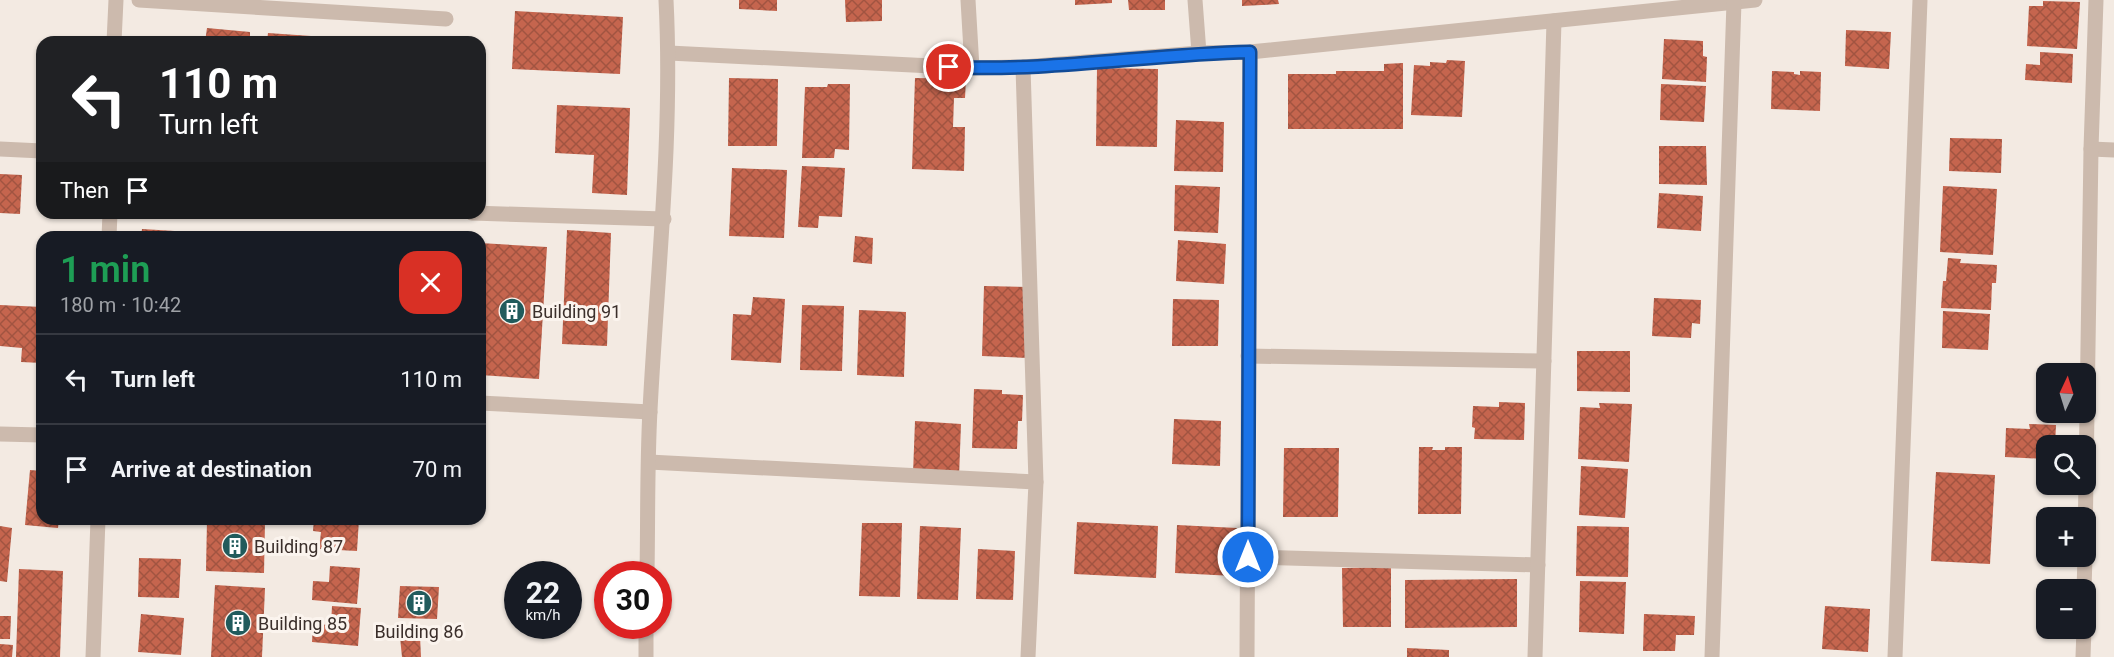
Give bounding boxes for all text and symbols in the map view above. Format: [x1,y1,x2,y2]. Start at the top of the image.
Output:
pin [923,41,974,92]
icon: arrive [932,50,965,83]
text: 110 m [159,59,278,108]
icon: left [60,60,138,138]
text: Turn left [159,109,259,141]
icon: arrive [121,174,154,207]
text: Then [60,178,109,203]
text: 1 min [60,249,150,291]
button: close [399,251,462,314]
text: 180 m · 10:42 [60,293,181,317]
building icon: Building 91 [497,296,527,326]
place label: Building 91 [532,301,621,322]
icon: left [60,363,93,396]
north arrow [2036,363,2096,423]
map controls [2036,363,2096,639]
text: Turn left [111,367,195,392]
text: 110 m [400,367,462,392]
button: search [2036,435,2096,495]
icon: arrive [60,453,93,486]
text: Arrive at destination [111,457,312,482]
text: 70 m [413,457,462,482]
button: + [2036,507,2096,567]
position arrow [1216,525,1280,589]
building icon: Building 87 [220,531,250,561]
place label: Building 87 [254,536,343,557]
speed limit sign: 30 [594,561,672,639]
text: 22 [526,575,560,610]
button: − [2036,579,2096,639]
building icon: Building 86 [404,588,434,618]
text: km/h [525,606,561,624]
building icon: Building 85 [223,608,253,638]
place label: Building 85 [258,613,347,634]
place label: Building 86 [374,621,464,642]

